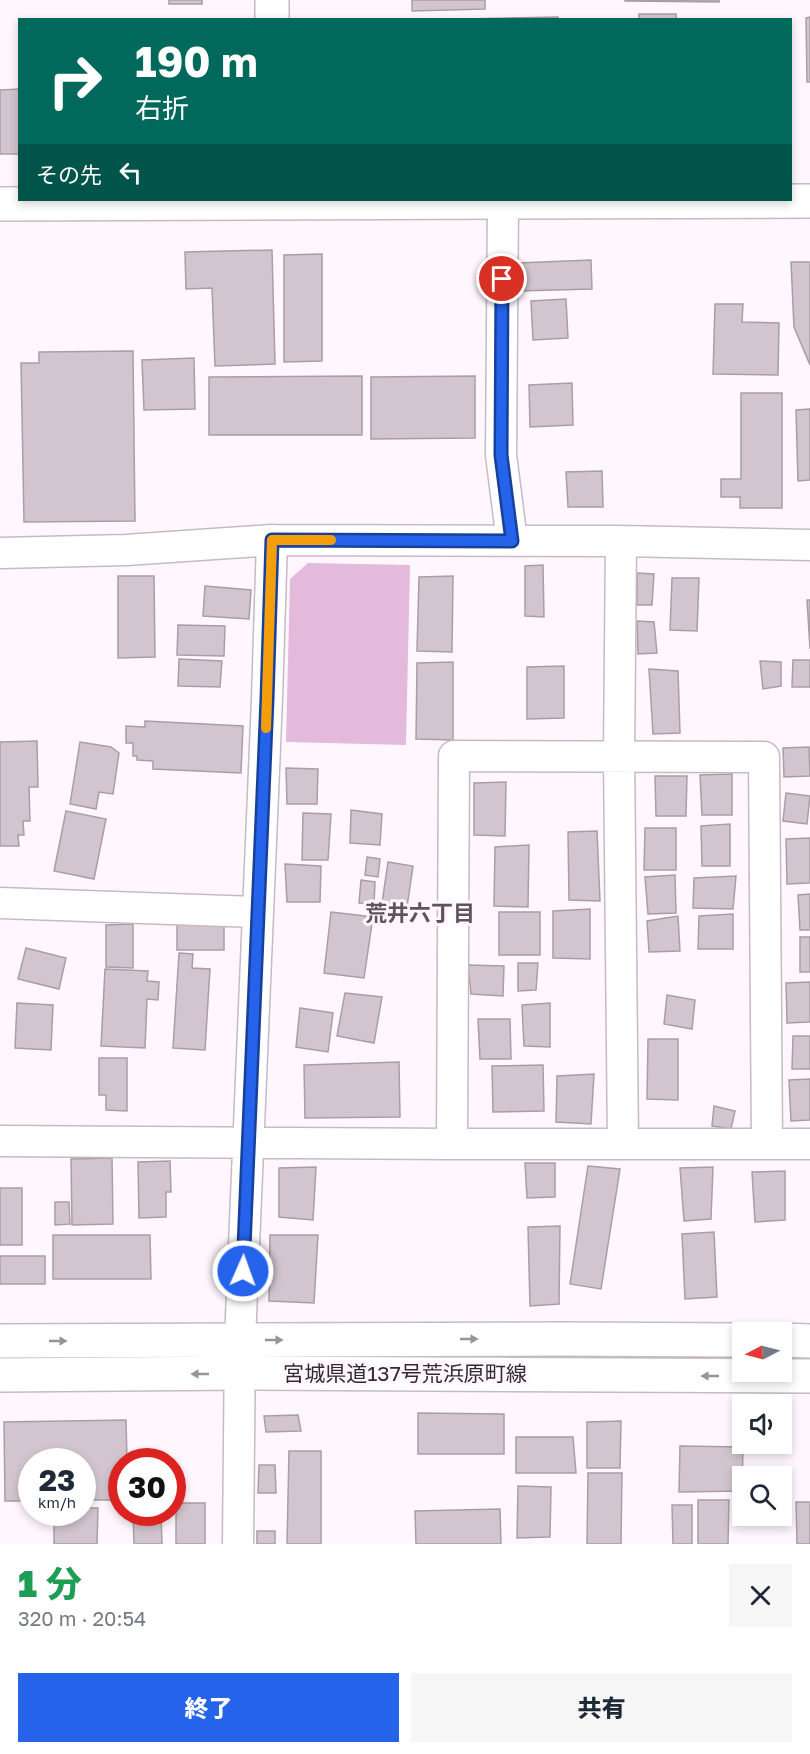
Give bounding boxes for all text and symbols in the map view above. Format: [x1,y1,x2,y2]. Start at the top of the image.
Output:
text: 190 m [135,36,258,86]
icon: right [36,42,114,120]
text: 右折 [135,92,189,124]
icon: left [114,156,147,189]
text: その先 [36,161,102,188]
pin [476,253,527,304]
icon: arrive [485,262,518,295]
district label: 荒井六丁目 [365,899,475,926]
position arrow [211,1239,275,1303]
north arrow [732,1322,792,1382]
map controls [732,1322,792,1526]
one-way arrow [460,1334,479,1344]
one-way arrow [265,1335,284,1345]
one-way arrow [49,1336,68,1346]
street label: 宮城県道137号荒浜原町線 [283,1360,527,1386]
one-way arrow [190,1369,209,1378]
one-way arrow [700,1371,719,1381]
button: sound [732,1394,792,1454]
speed limit sign: 30 [108,1448,186,1526]
text: 23 [39,1462,75,1498]
button: search [732,1466,792,1526]
text: km/h [38,1493,76,1511]
text: 1 分 [18,1562,82,1605]
button: close [729,1564,792,1627]
text: 320 m · 20:54 [18,1606,146,1630]
button: 終了 [18,1673,399,1742]
button: 共有 [411,1673,792,1742]

